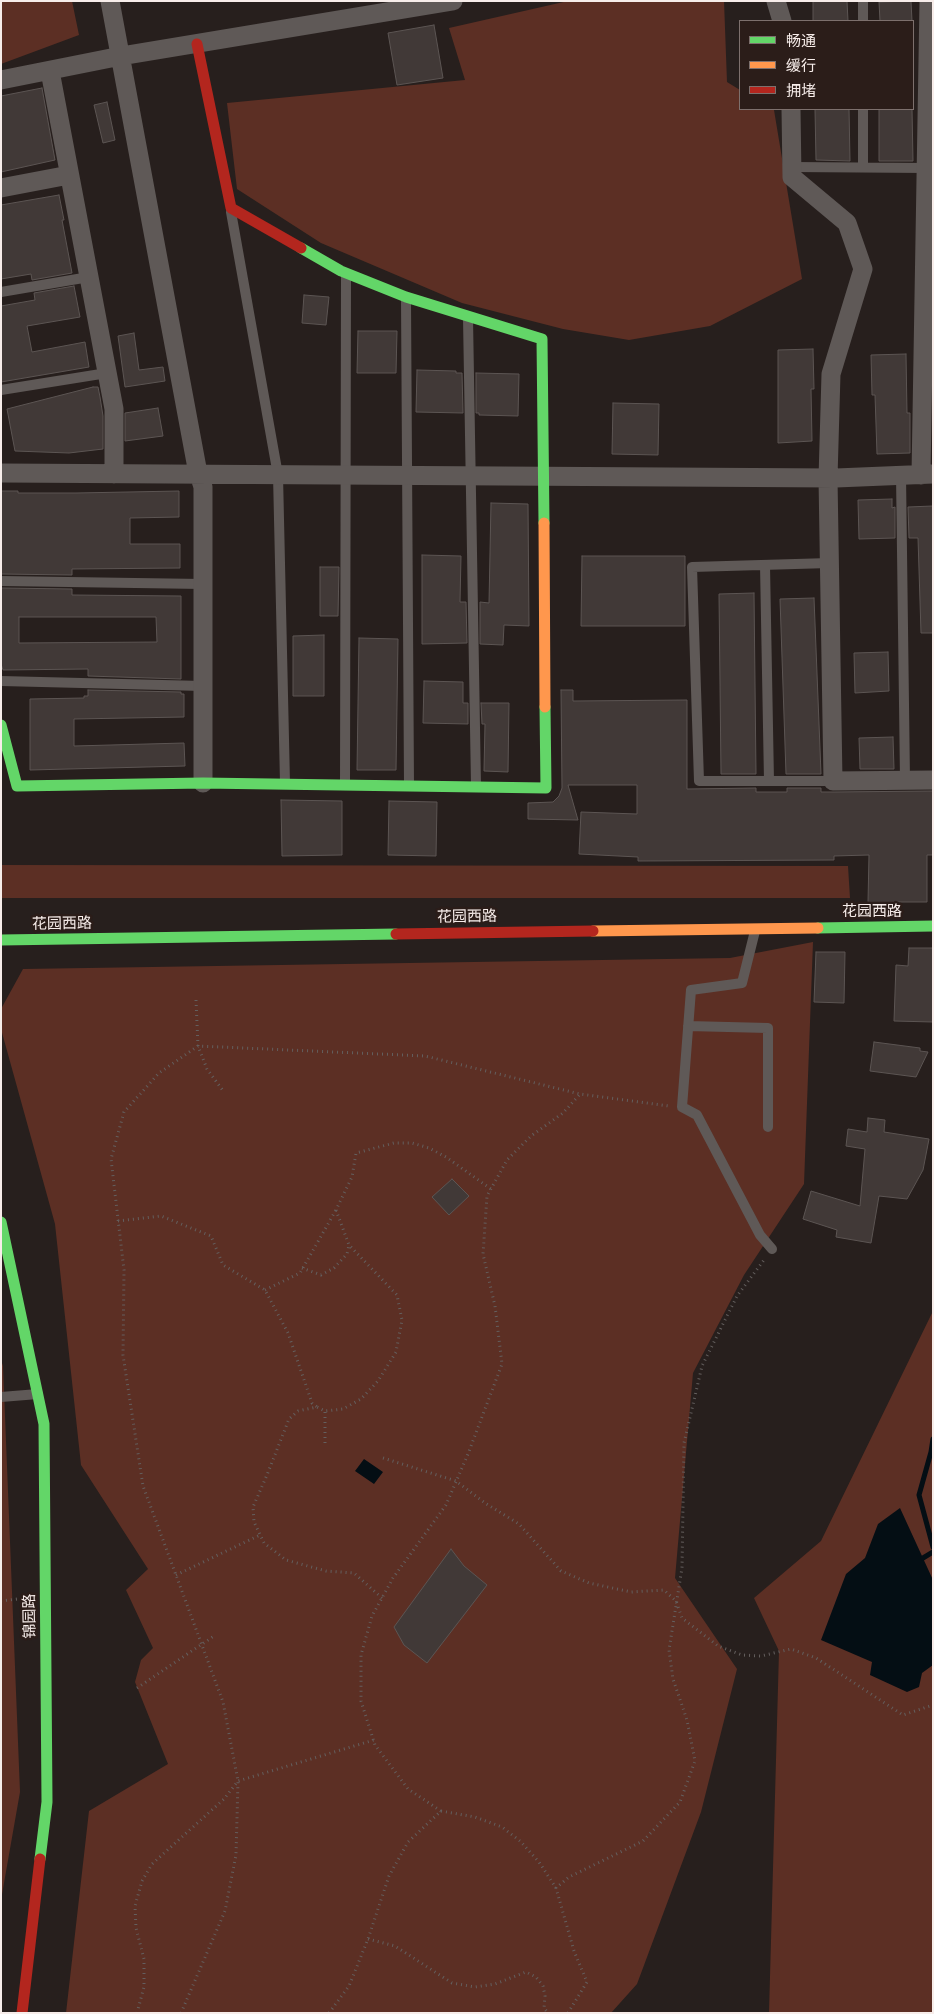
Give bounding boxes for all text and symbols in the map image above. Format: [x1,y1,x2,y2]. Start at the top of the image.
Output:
legend [739,20,914,110]
text: 畅通 [786,32,816,50]
text: 缓行 [786,57,816,75]
text: 拥堵 [786,82,816,100]
street label: 花园西路 [842,903,902,921]
street label: 花园西路 [437,907,497,927]
street label: 花园西路 [32,914,92,934]
street label: 锦园路 [21,1593,39,1639]

